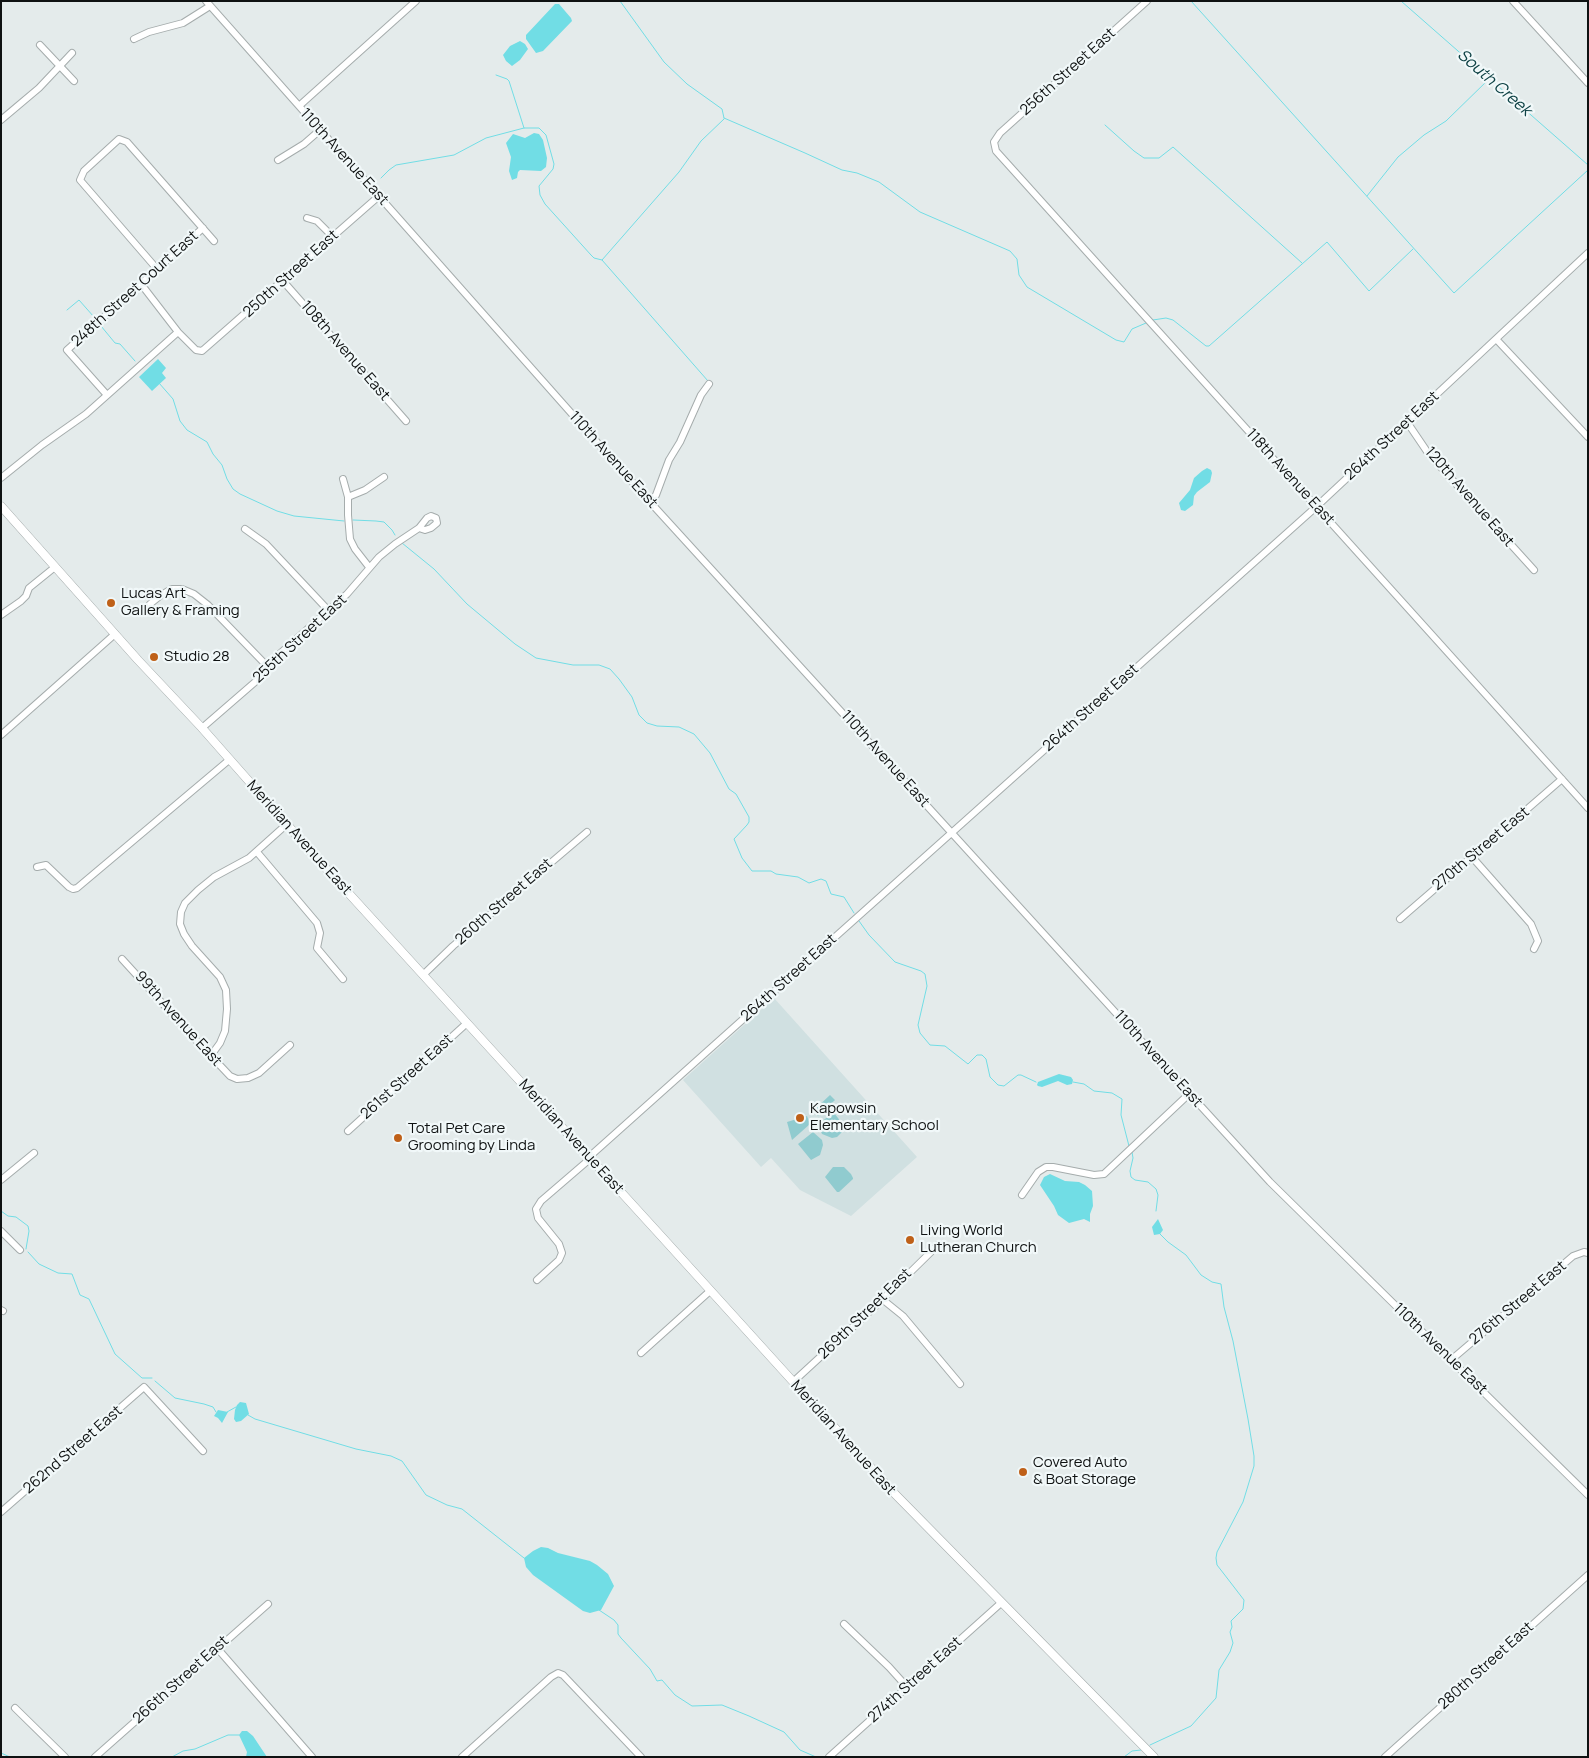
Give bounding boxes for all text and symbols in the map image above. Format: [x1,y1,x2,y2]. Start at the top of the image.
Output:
street label: 256th Street East [1017,24,1119,120]
water label: South Creek [1453,46,1535,120]
street label: 110th Avenue East [296,105,392,209]
street label: 250th Street East [240,226,342,322]
street label: 248th Street Court East [68,227,202,351]
street label: 108th Avenue East [297,297,393,405]
street label: 264th Street East [1341,388,1443,484]
street label: 110th Avenue East [565,408,661,512]
street label: 118th Avenue East [1242,425,1338,529]
street label: 120th Avenue East [1421,443,1517,551]
place label: Lucas Art Gallery & Framing [121,585,240,620]
street label: 255th Street East [249,591,351,687]
marker: Lucas Art Gallery & Framing [105,597,117,609]
place label: Studio 28 [164,648,230,666]
marker: Studio 28 [148,651,160,663]
street label: 264th Street East [1039,660,1143,756]
street label: 110th Avenue East [837,707,933,811]
street label: Meridian Avenue East [243,777,355,899]
street label: 270th Street East [1429,803,1533,895]
street label: 260th Street East [452,855,556,949]
street label: 264th Street East [737,930,841,1026]
street label: 99th Avenue East [131,968,225,1070]
street label: 110th Avenue East [1110,1007,1206,1111]
street label: 261st Street East [357,1031,457,1123]
street label: Meridian Avenue East [515,1076,627,1198]
place label: Kapowsin Elementary School [810,1100,939,1135]
marker: Kapowsin Elementary School [794,1112,806,1124]
place label: Total Pet Care Grooming by Linda [408,1120,535,1155]
marker: Total Pet Care Grooming by Linda [392,1132,404,1144]
place label: Living World Lutheran Church [920,1222,1037,1257]
marker: Living World Lutheran Church [904,1234,916,1246]
street label: 276th Street East [1466,1257,1570,1349]
street label: 269th Street East [815,1265,915,1363]
street label: 110th Avenue East [1389,1299,1491,1399]
street label: Meridian Avenue East [787,1377,899,1499]
street label: 262nd Street East [20,1402,126,1498]
place label: Covered Auto & Boat Storage [1033,1454,1136,1489]
marker: Covered Auto & Boat Storage [1017,1466,1029,1478]
street label: 280th Street East [1435,1618,1537,1714]
street label: 266th Street East [129,1632,233,1728]
street label: 274th Street East [864,1633,966,1727]

